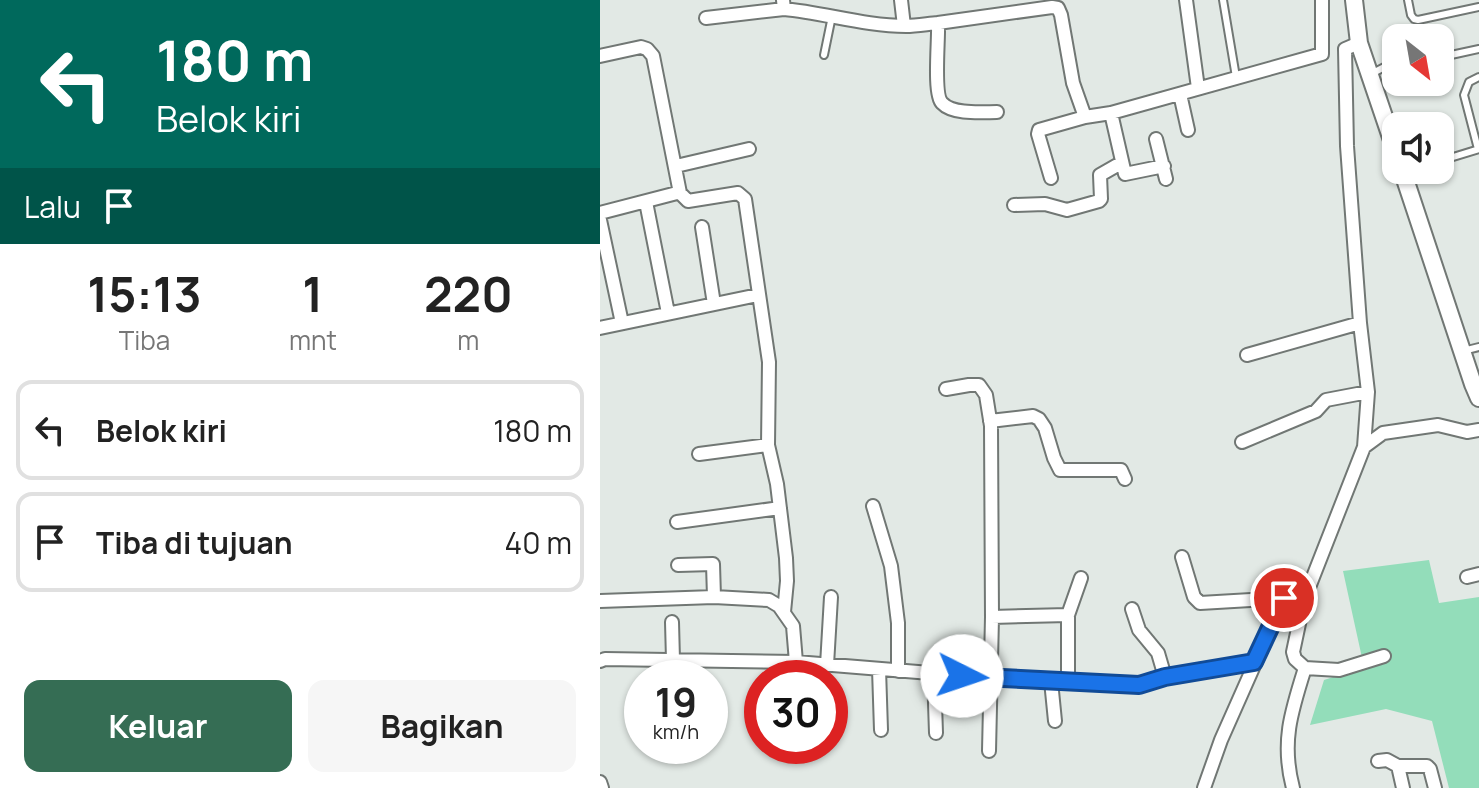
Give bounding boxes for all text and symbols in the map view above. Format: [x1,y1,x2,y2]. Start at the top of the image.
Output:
text: 180 m [156,21,313,98]
north arrow [1382,24,1454,96]
map controls [1382,24,1454,184]
icon: left [24,32,128,136]
text: Belok kiri [156,94,302,143]
button: sound [1382,112,1454,184]
icon: arrive [97,184,141,228]
text: Lalu [24,186,81,227]
text: 15:13 [87,261,202,326]
text: 1 [302,261,323,326]
text: 220 [424,261,513,326]
text: Tiba [119,322,170,358]
text: mnt [289,322,337,358]
text: m [457,322,479,358]
icon: left [28,408,72,452]
text: Belok kiri [96,410,227,451]
text: 180 m [493,410,572,451]
icon: arrive [28,520,72,564]
text: Tiba di tujuan [96,522,293,563]
text: 40 m [505,522,572,563]
pin [1250,564,1318,632]
icon: arrive [1262,576,1306,620]
position arrow [920,634,1004,718]
speed limit sign: 30 [744,660,848,764]
text: 19 [655,674,697,729]
button: Keluar [24,680,292,772]
button: Bagikan [308,680,576,772]
text: km/h [653,718,699,745]

